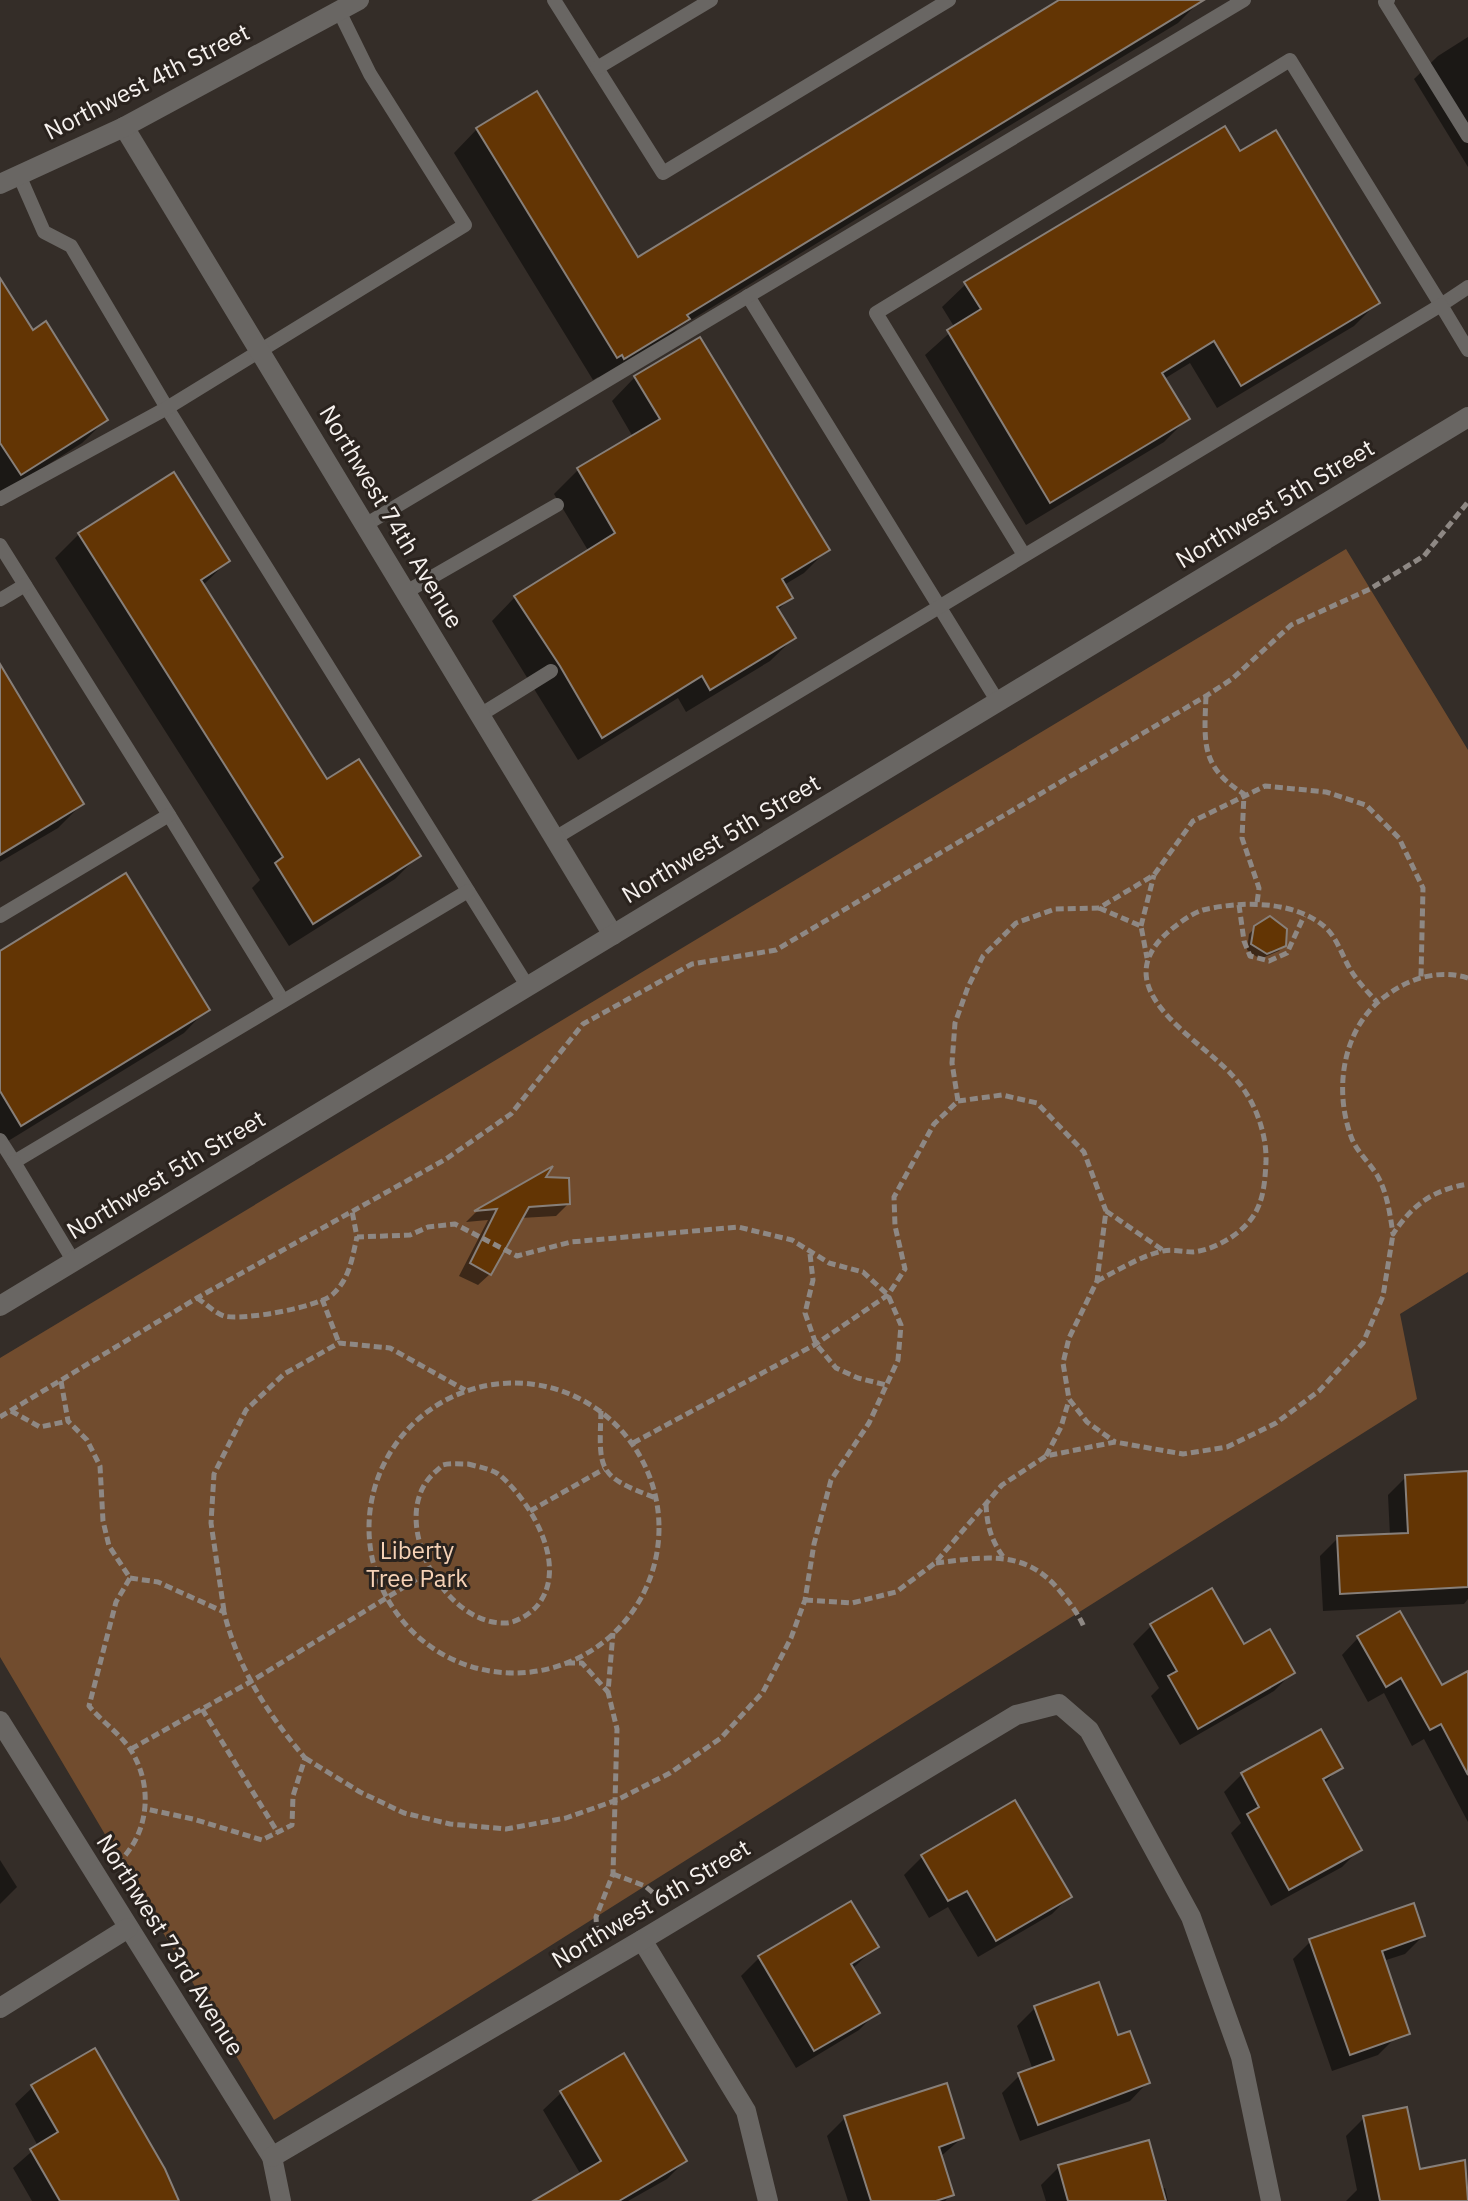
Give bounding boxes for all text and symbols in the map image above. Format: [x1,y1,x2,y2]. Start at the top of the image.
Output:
street label: Northwest 4th Street [38,15,255,147]
street label: Northwest 74th Avenue [312,399,471,634]
street label: Northwest 5th Street [1169,431,1380,575]
street label: Northwest 5th Street [615,766,826,910]
street label: Northwest 5th Street [60,1102,271,1246]
park label: Liberty Tree Park [366,1534,468,1594]
street label: Northwest 73rd Avenue [90,1828,252,2061]
street label: Northwest 6th Street [545,1831,756,1975]

